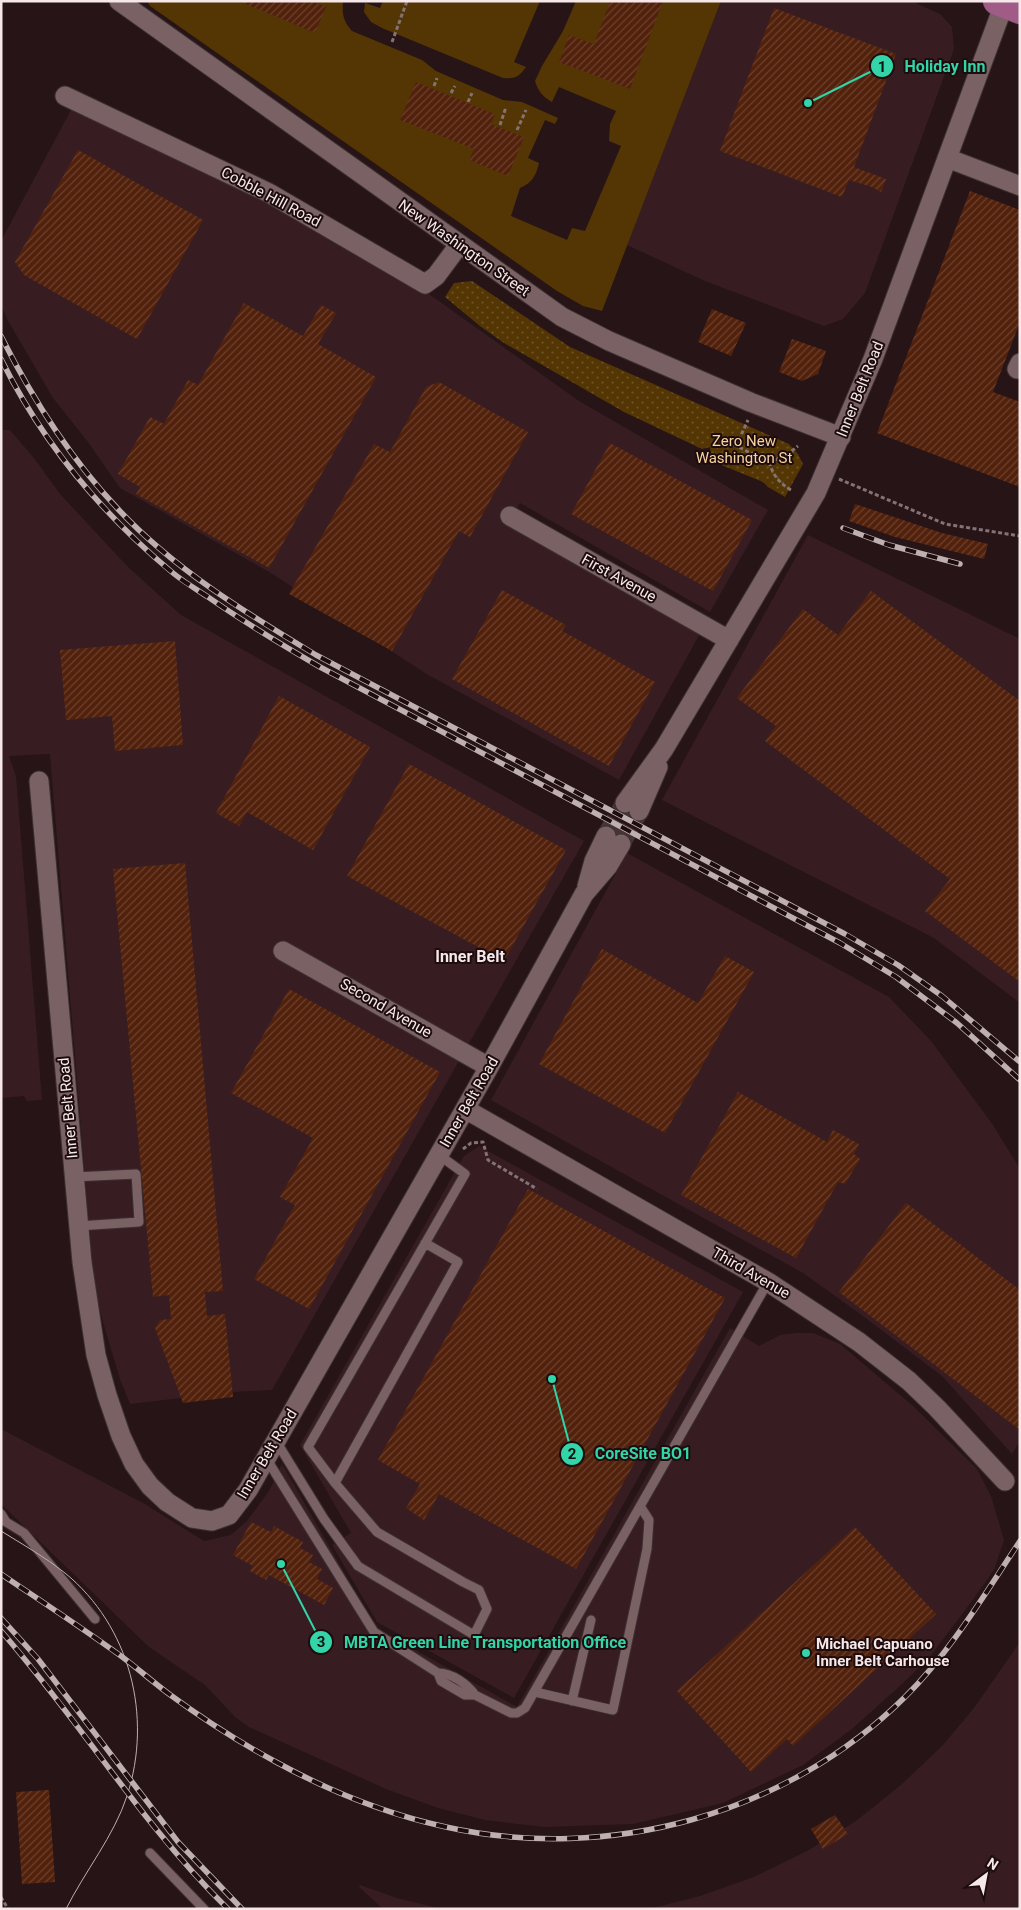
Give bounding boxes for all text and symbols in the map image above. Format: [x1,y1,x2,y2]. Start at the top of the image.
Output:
callout: Holiday Inn [870,51,996,82]
text: Holiday Inn [905,57,985,76]
text: 1 [878,58,886,76]
street label: Cobble Hill Road [218,163,324,231]
street label: New Washington Street [395,196,533,300]
street label: Inner Belt Road [833,339,887,439]
park label: Zero New Washington St [696,432,792,467]
street label: First Avenue [579,550,659,606]
district label: Inner Belt [435,947,505,966]
street label: Second Avenue [337,975,435,1042]
street label: Inner Belt Road [436,1054,502,1150]
street label: Inner Belt Road [55,1057,81,1159]
street label: Third Avenue [709,1243,793,1303]
street label: Inner Belt Road [233,1406,301,1502]
callout: CoreSite BO1 [559,1438,701,1469]
text: CoreSite BO1 [595,1444,691,1463]
text: 2 [568,1445,577,1463]
callout: MBTA Green Line Transportation Office [309,1627,636,1658]
text: 3 [317,1633,325,1651]
text: MBTA Green Line Transportation Office [344,1633,626,1652]
place label: Michael Capuano Inner Belt Carhouse [816,1635,949,1670]
marker: Michael Capuano Inner Belt Carhouse [800,1647,812,1659]
north arrow [961,1850,1011,1900]
text: N [984,1855,1001,1873]

